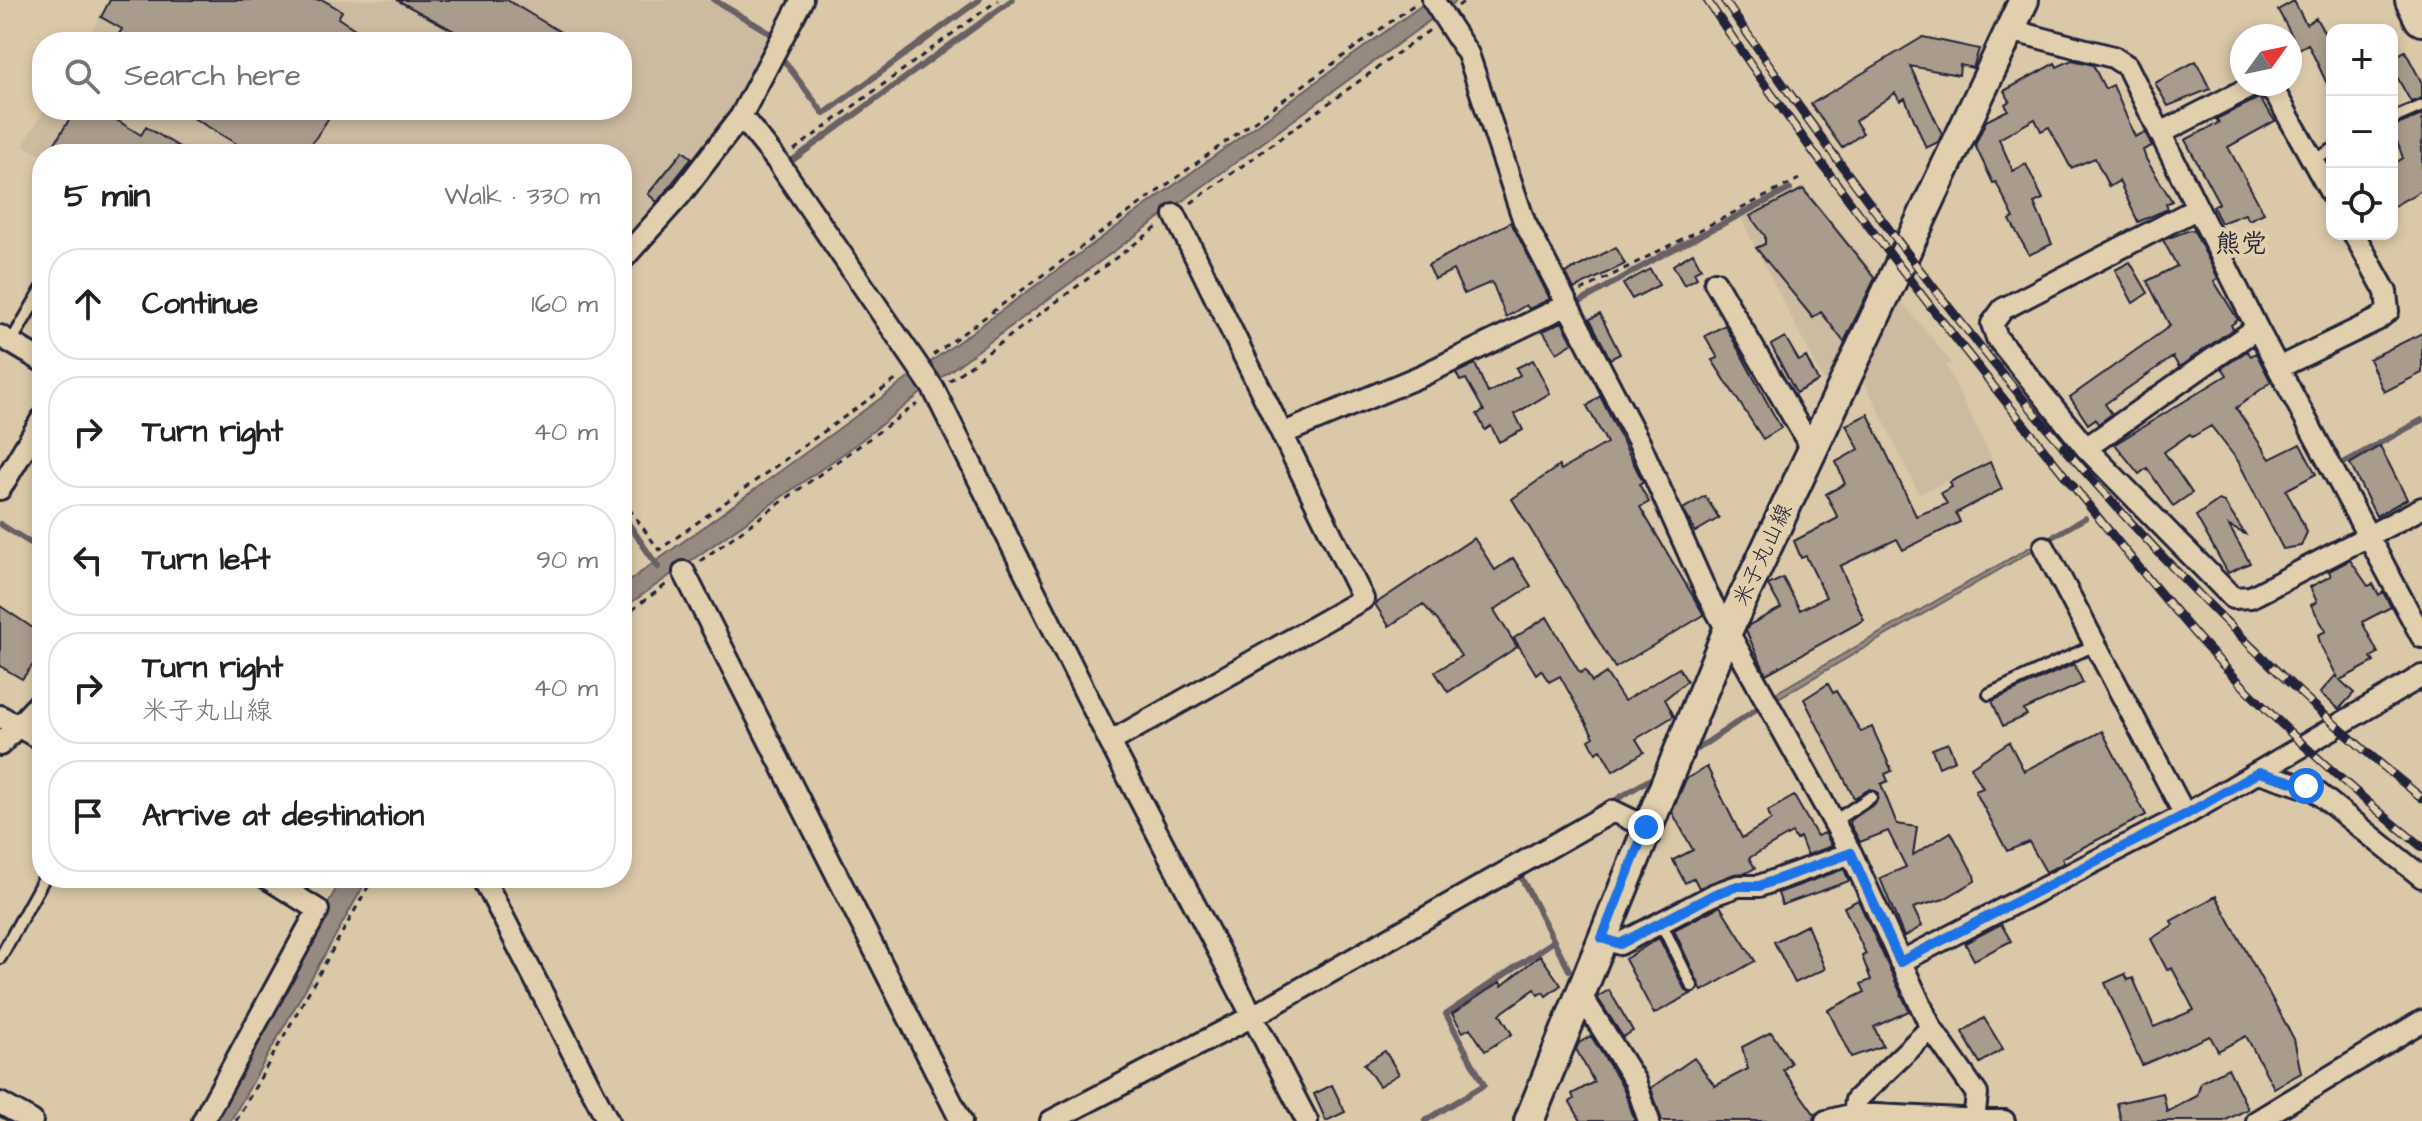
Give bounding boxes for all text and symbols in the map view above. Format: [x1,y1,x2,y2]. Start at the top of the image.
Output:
north arrow [2230,24,2302,96]
map controls [2326,24,2398,240]
button: + [2326,24,2398,96]
search box [32,32,632,120]
icon: search [60,54,104,98]
text: Search here [124,55,301,97]
button: − [2326,96,2398,168]
button: locate [2326,168,2398,240]
text: 5 min [64,172,150,220]
text: Walk · 330 m [444,178,600,214]
district label: 熊党 [2215,226,2267,262]
icon: ahead [66,282,110,326]
text: Continue [142,283,258,325]
text: 160 m [531,286,598,322]
icon: right [66,410,110,454]
text: Turn right [142,411,283,453]
text: 40 m [533,414,598,450]
street label: 米子丸山線 [1726,499,1800,611]
icon: left [66,538,110,582]
text: Turn left [142,539,270,581]
text: 90 m [536,542,598,578]
text: Turn right [142,647,283,689]
icon: right [66,666,110,710]
text: 40 m [533,670,598,706]
text: 米子丸山線 [142,693,272,729]
route start [2288,768,2324,804]
icon: arrive [66,794,110,838]
text: Arrive at destination [142,795,424,837]
route end [1628,809,1664,845]

